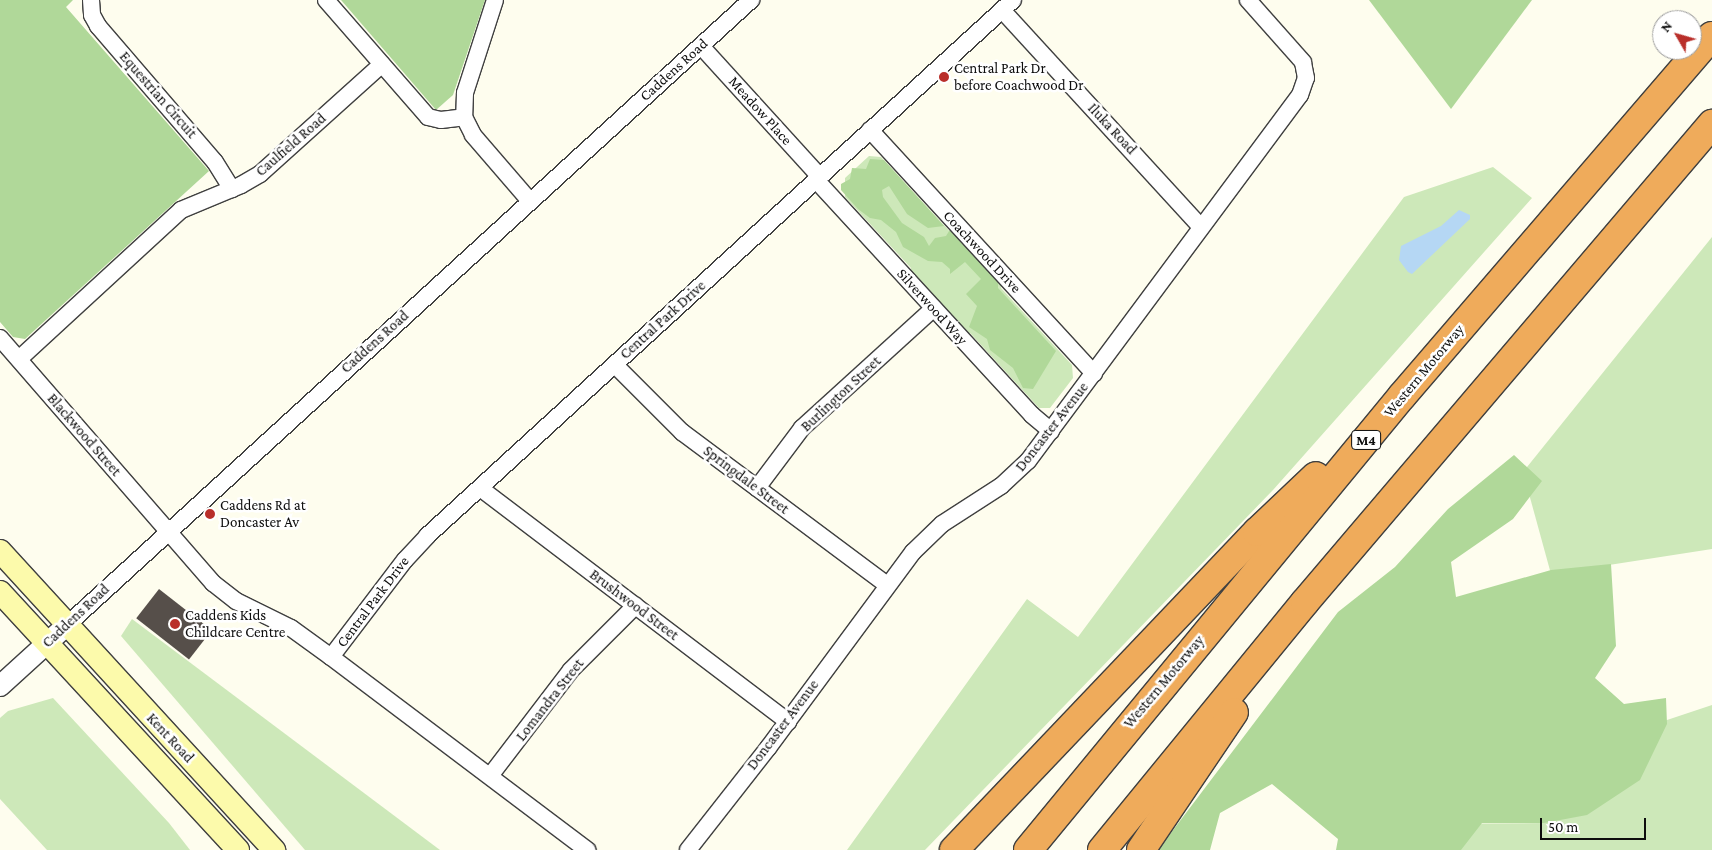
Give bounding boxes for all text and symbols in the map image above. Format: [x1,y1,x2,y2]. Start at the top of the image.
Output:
north arrow [1652,10,1702,60]
text: N [1657,18,1675,35]
street label: Caddens Road [636,35,712,105]
street label: Equestrian Circuit [115,48,201,142]
place label: Central Park Dr before Coachwood Dr [954,59,1084,94]
marker: Central Park Dr before Coachwood Dr [938,71,950,83]
street label: Meadow Place [724,73,796,149]
street label: Iluka Road [1084,100,1140,158]
street label: Caulfield Road [252,110,330,180]
street label: Coachwood Drive [939,207,1025,297]
street label: Silverwood Way [893,265,971,349]
street label: Central Park Drive [616,277,710,363]
street label: Caddens Road [337,307,413,377]
street label: Western Motorway [1380,321,1468,421]
street label: Burlington Street [797,352,885,436]
street label: Doncaster Avenue [1012,379,1092,475]
street label: Blackwood Street [43,390,125,480]
road number: M4 [1351,428,1381,452]
street label: Springdale Street [700,442,792,518]
place label: Caddens Rd at Doncaster Av [220,496,306,531]
marker: Caddens Rd at Doncaster Av [204,508,216,520]
street label: Central Park Drive [333,553,413,651]
street label: Brushwood Street [586,566,682,644]
street label: Caddens Road [39,580,113,652]
place label: Caddens Kids Childcare Centre [185,606,285,641]
marker: Caddens Kids Childcare Centre [169,618,181,630]
street label: Western Motorway [1120,632,1208,732]
street label: Lomandra Street [512,655,588,745]
street label: Doncaster Avenue [743,676,823,774]
street label: Kent Road [143,709,197,767]
scale bar [1542,808,1648,840]
text: 50 m [1548,819,1578,835]

